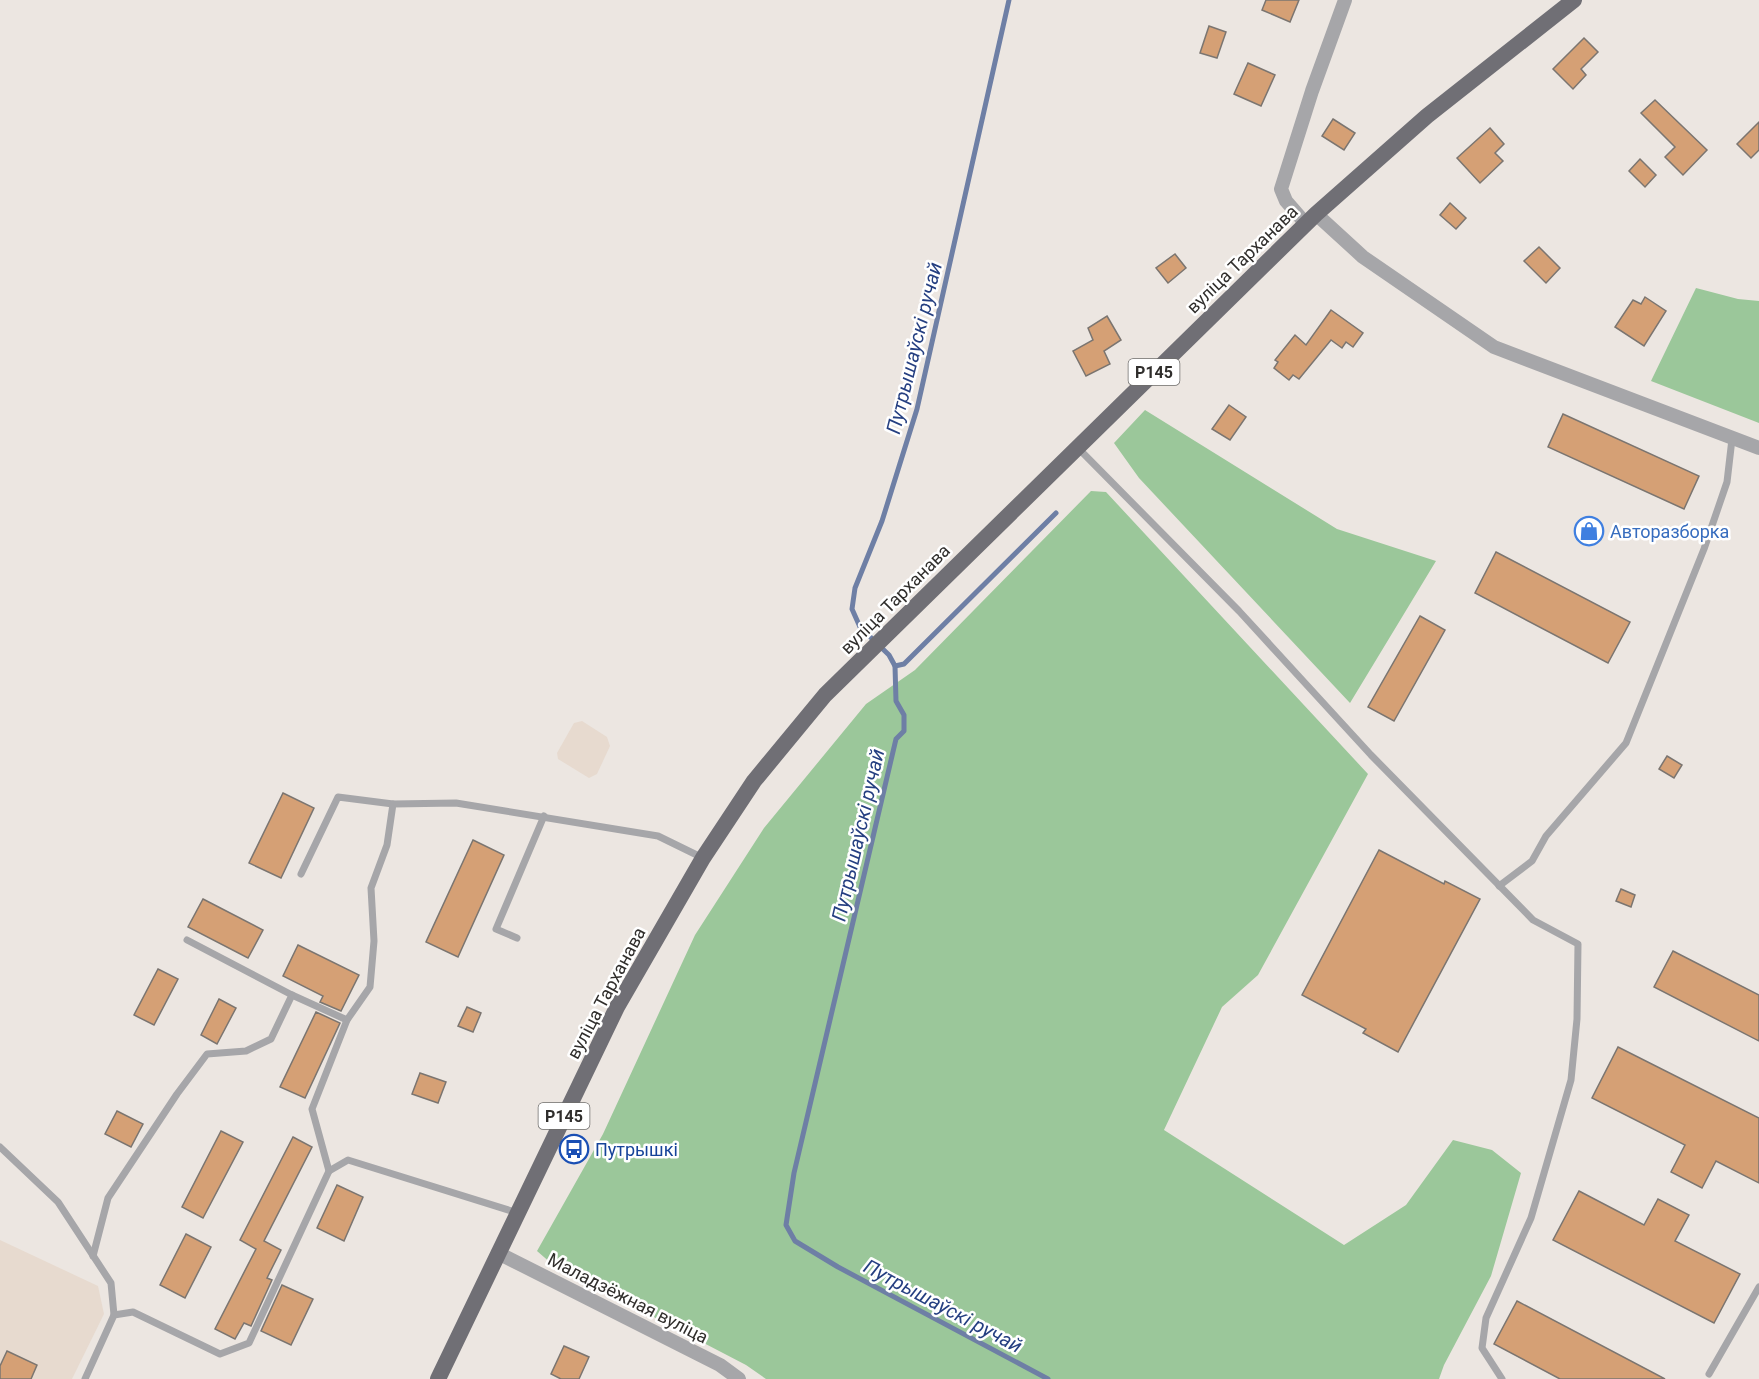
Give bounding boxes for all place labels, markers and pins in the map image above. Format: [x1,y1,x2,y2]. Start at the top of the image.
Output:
shop icon: Авторазборка [1573,515,1605,547]
place label: Авторазборка [1610,521,1729,542]
bus stop icon: Путрышкі [558,1133,590,1165]
place label: Путрышкі [595,1139,678,1160]

